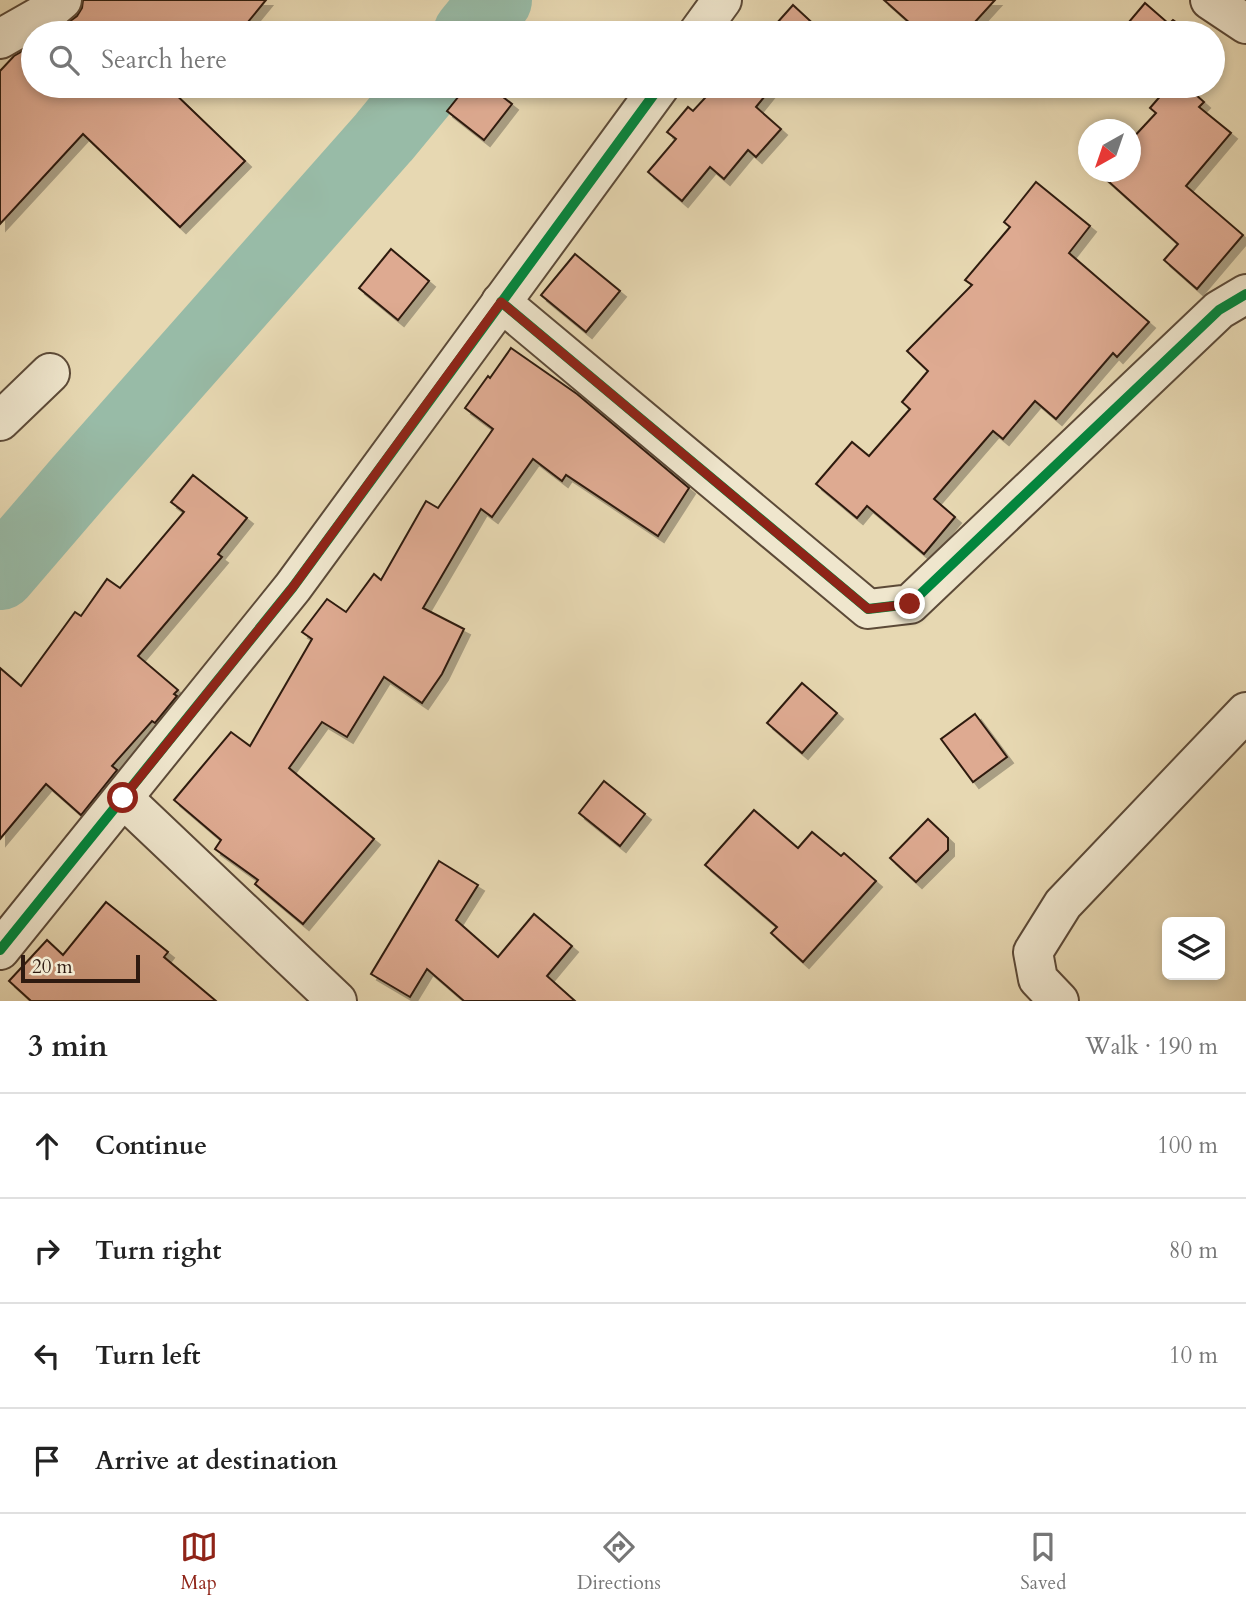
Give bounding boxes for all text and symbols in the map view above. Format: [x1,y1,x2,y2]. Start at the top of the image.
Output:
search box [21,21,1225,98]
icon: search [45,41,83,79]
text: Search here [101,42,227,77]
north arrow [1078,119,1141,182]
route end [894,588,925,619]
route start [107,782,138,813]
map controls [1162,917,1225,980]
button: layers [1162,917,1225,980]
scale bar [21,952,140,984]
text: 20 m [32,954,73,980]
text: 3 min [28,1026,108,1067]
text: Walk · 190 m [1085,1031,1218,1062]
icon: ahead [28,1127,66,1165]
text: Continue [95,1128,207,1163]
text: 100 m [1157,1130,1218,1161]
icon: right [28,1232,66,1270]
text: Turn right [95,1233,222,1268]
text: 80 m [1169,1235,1218,1266]
icon: left [28,1337,66,1375]
text: Turn left [95,1338,200,1373]
text: 10 m [1169,1340,1218,1371]
icon: arrive [28,1442,66,1480]
text: Arrive at destination [95,1443,338,1478]
tab: Map [180,1528,218,1596]
tab: Directions [577,1528,661,1596]
tab: Saved [1020,1528,1066,1596]

